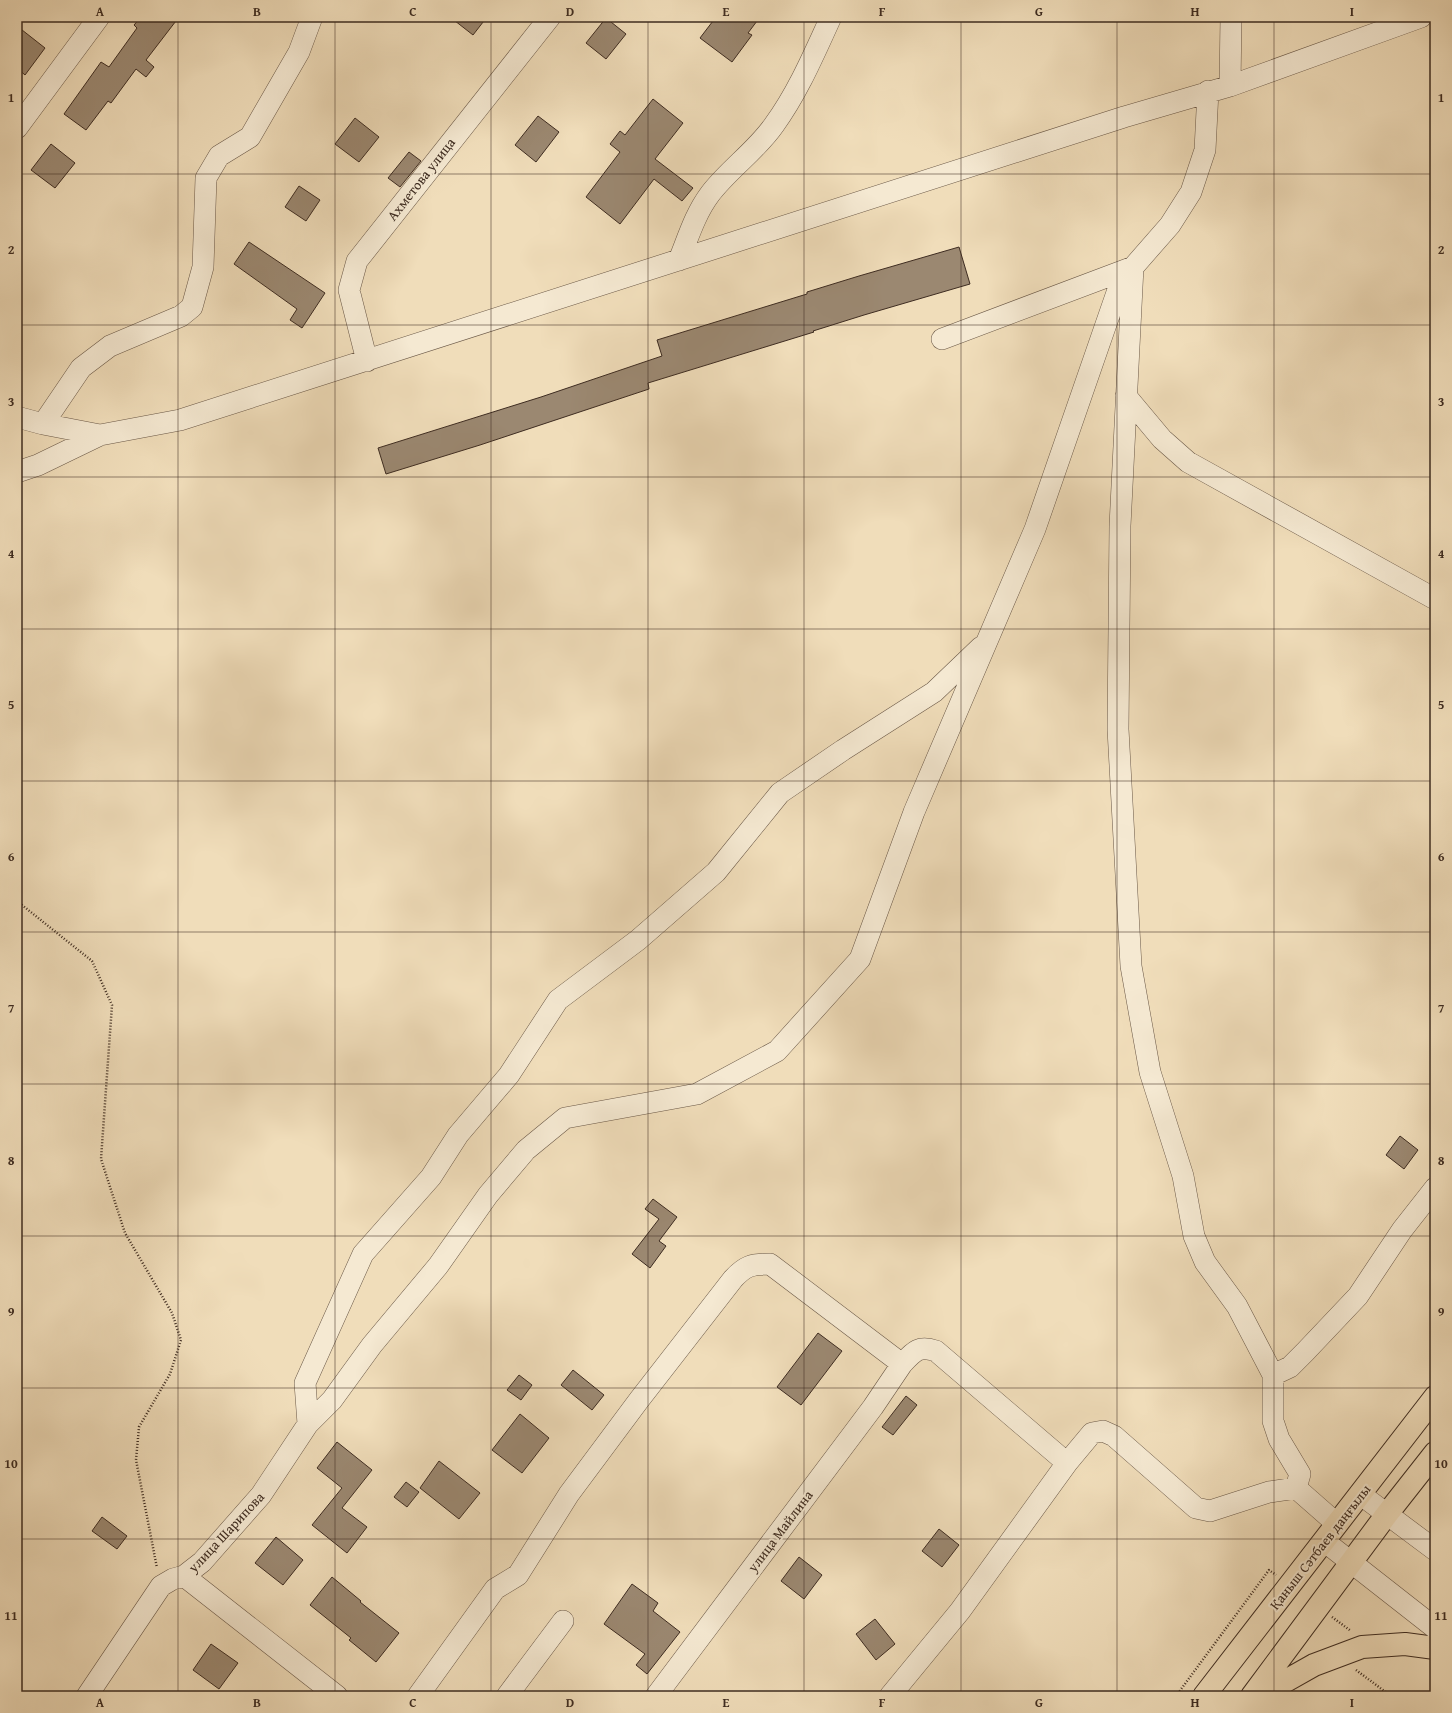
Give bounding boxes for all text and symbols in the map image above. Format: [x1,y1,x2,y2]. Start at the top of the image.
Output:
text: A [96,2,105,21]
text: B [253,2,261,21]
text: C [409,2,417,21]
text: D [566,2,574,21]
text: E [723,2,730,21]
text: F [879,2,886,21]
text: G [1035,2,1043,21]
text: H [1190,2,1200,21]
text: I [1350,2,1354,21]
text: 1 [8,88,14,107]
text: 1 [1438,88,1444,107]
street label: Ахметова улица [382,133,460,225]
text: 2 [8,240,15,259]
text: 2 [1438,240,1445,259]
text: 3 [8,392,14,411]
text: 3 [1438,392,1444,411]
text: 4 [8,544,15,563]
text: 4 [1438,544,1445,563]
text: 5 [8,695,15,714]
text: 5 [1438,695,1445,714]
text: 6 [8,847,15,866]
text: 6 [1438,847,1445,866]
text: 7 [8,999,15,1018]
text: 7 [1438,999,1445,1018]
text: 8 [8,1151,15,1170]
text: 8 [1438,1151,1445,1170]
text: 9 [8,1302,15,1321]
text: 9 [1438,1302,1445,1321]
text: 10 [4,1454,18,1473]
text: 10 [1434,1454,1448,1473]
street label: Қаныш Сәтбаев даңғылы [1265,1480,1375,1614]
street label: улица Майлина [742,1486,818,1577]
street label: улица Шарипова [183,1487,269,1577]
text: 11 [4,1606,18,1625]
text: 11 [1434,1606,1448,1625]
text: A [96,1693,105,1712]
text: B [253,1693,261,1712]
text: C [409,1693,417,1712]
text: D [566,1693,574,1712]
text: E [723,1693,730,1712]
text: F [879,1693,886,1712]
text: G [1035,1693,1043,1712]
text: H [1190,1693,1200,1712]
text: I [1350,1693,1354,1712]

